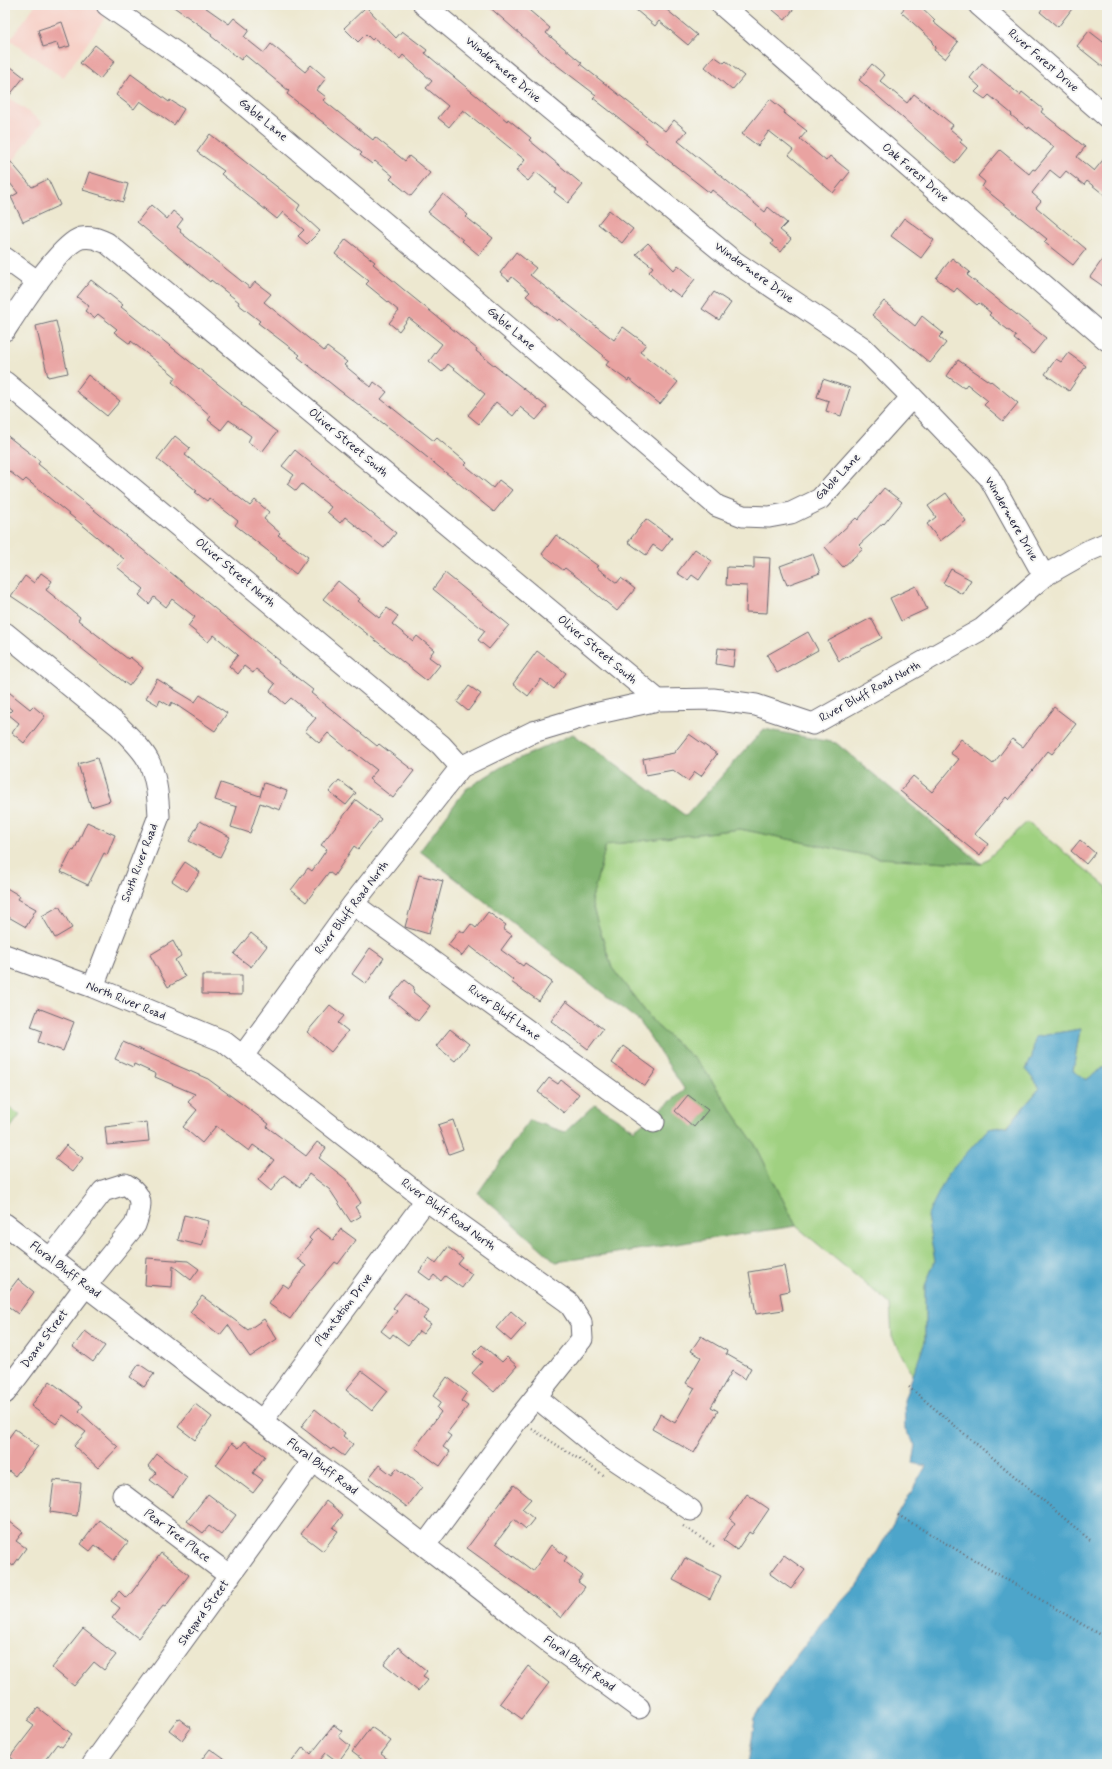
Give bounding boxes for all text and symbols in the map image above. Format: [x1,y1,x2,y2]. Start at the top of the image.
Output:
street label: River Forest Drive [1004,26,1082,96]
street label: Windermere Drive [462,33,545,107]
street label: Gable Lane [235,95,291,145]
street label: Oak Forest Drive [878,140,952,206]
street label: Windermere Drive [711,239,797,308]
street label: Gable Lane [483,304,539,355]
street label: Oliver Street South [305,405,391,481]
street label: Gable Lane [812,450,864,504]
street label: Windermere Drive [980,474,1042,564]
street label: Oliver Street North [192,535,278,611]
street label: Oliver Street South [554,612,640,688]
street label: River Bluff Road North [817,658,923,726]
street label: South River Road [118,821,162,905]
street label: River Bluff Road North [312,858,392,958]
street label: North River Road [84,978,168,1024]
street label: River Bluff Lane [465,981,543,1045]
street label: River Bluff Road North [397,1175,499,1255]
street label: Floral Bluff Road [26,1238,104,1302]
street label: Plantation Drive [311,1270,377,1350]
street label: Doane Street [18,1306,73,1372]
street label: Floral Bluff Road [283,1435,361,1499]
street label: Pear Tree Place [140,1506,214,1566]
street label: Shepard Street [175,1576,234,1649]
street label: Floral Bluff Road [540,1632,618,1696]

